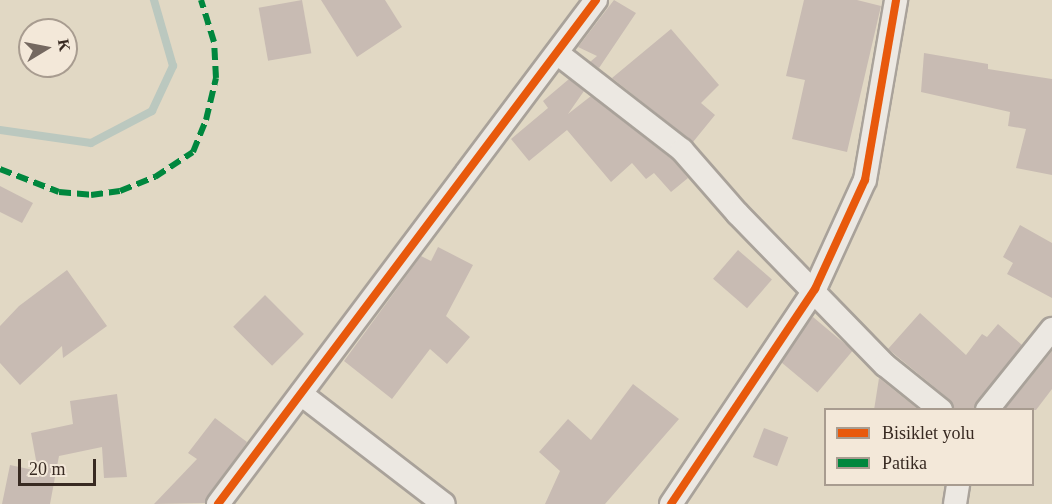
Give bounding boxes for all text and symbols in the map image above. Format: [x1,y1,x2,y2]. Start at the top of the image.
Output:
north arrow [18,18,78,78]
text: K [55,38,74,53]
legend [824,408,1034,486]
text: Bisiklet yolu [882,423,975,443]
scale bar [21,447,99,485]
text: Patika [882,453,927,473]
text: 20 m [29,459,66,479]

